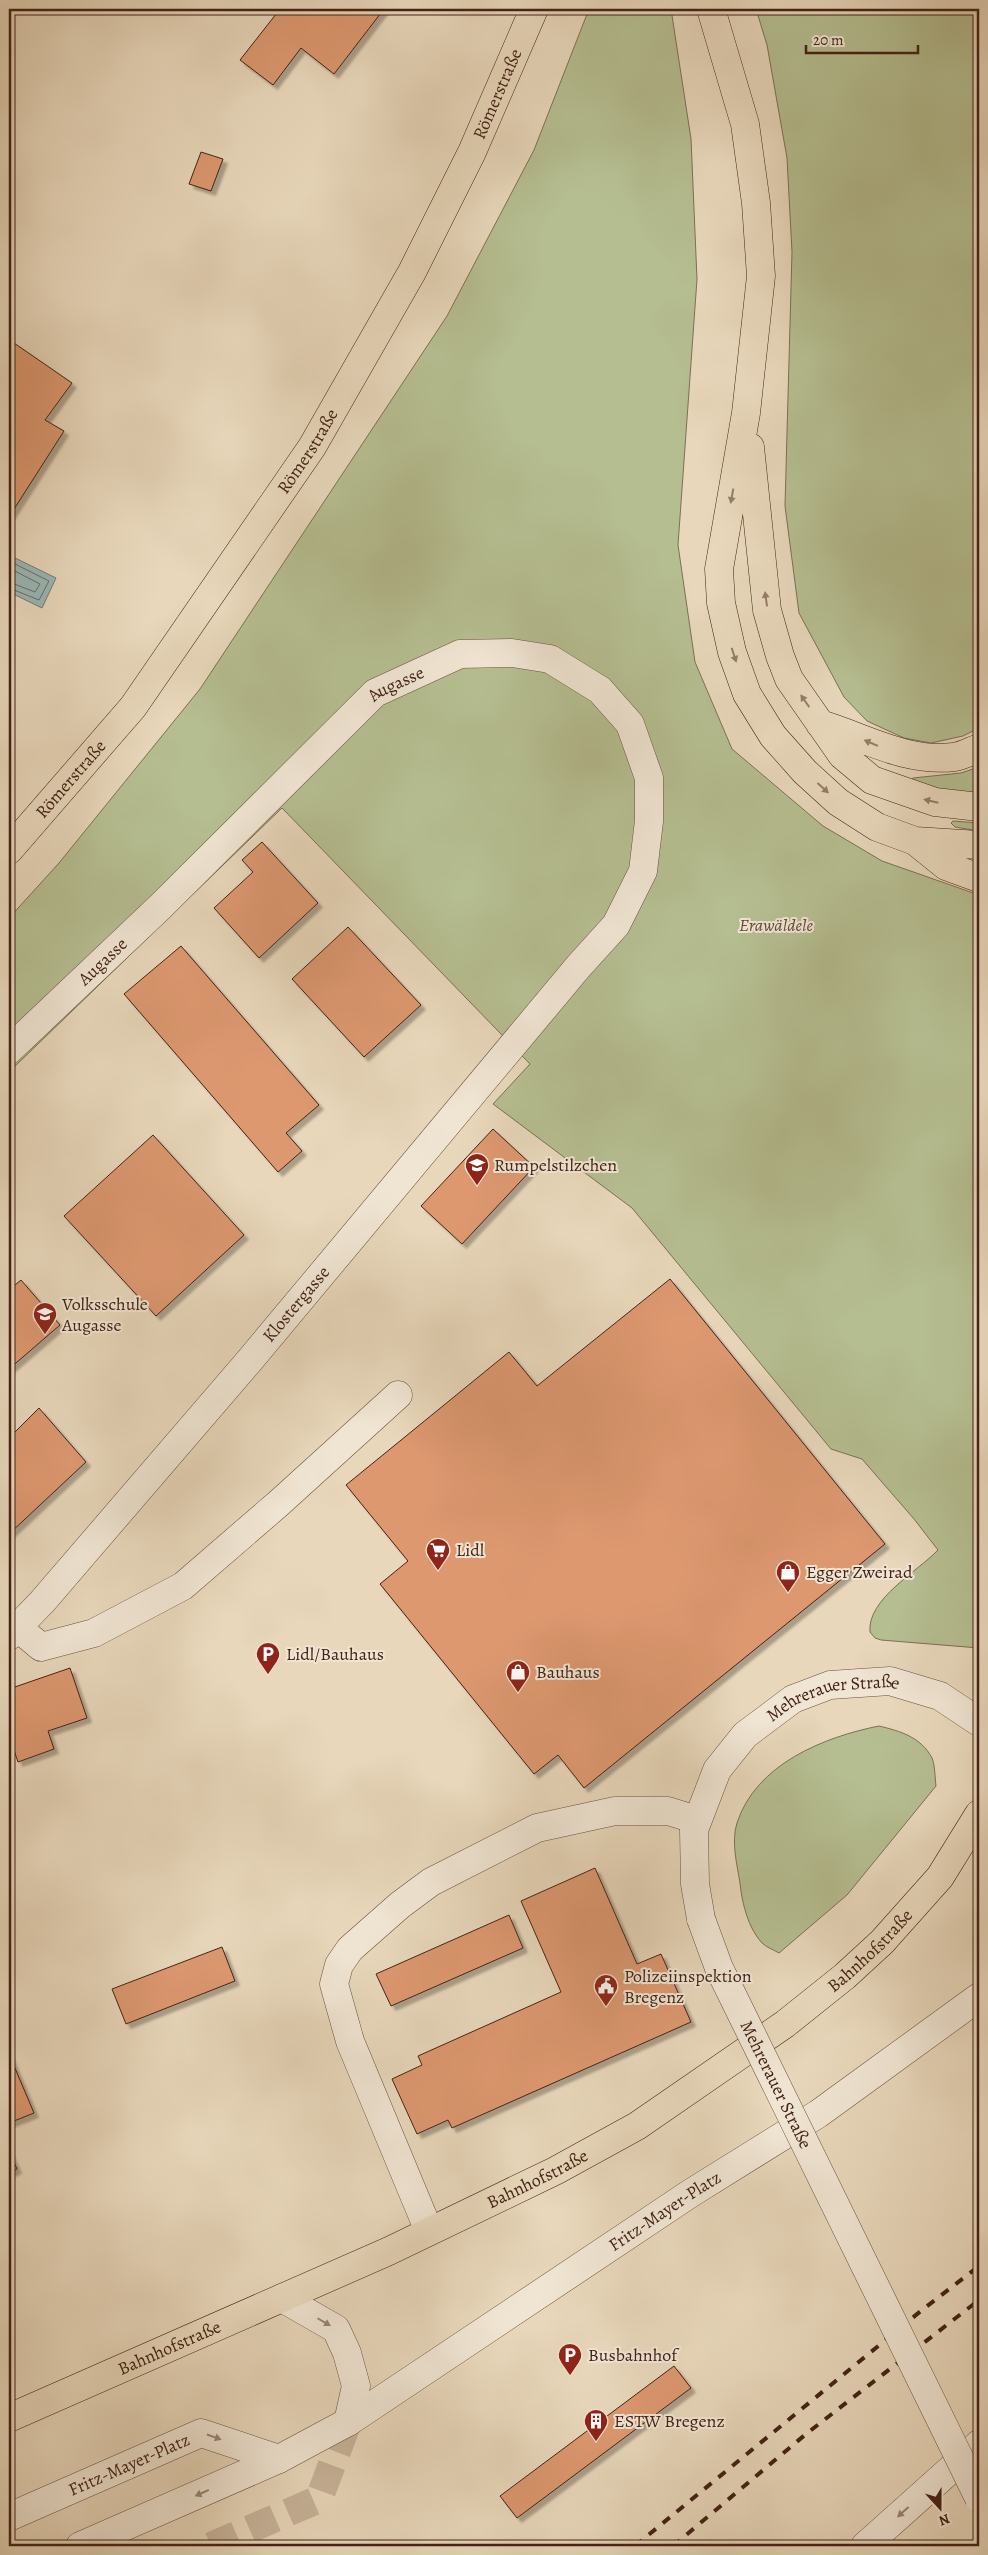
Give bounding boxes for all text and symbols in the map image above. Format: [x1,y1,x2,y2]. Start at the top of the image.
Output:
scale bar [806,22,918,54]
text: 20 m [813,30,844,50]
street label: Römerstraße [467,45,527,143]
street label: Römerstraße [271,404,343,498]
one-way arrow [727,488,735,504]
one-way arrow [761,590,769,606]
one-way arrow [730,648,738,663]
street label: Augasse [361,660,428,707]
one-way arrow [800,695,810,708]
street label: Römerstraße [30,735,111,823]
one-way arrow [864,739,878,747]
one-way arrow [817,782,829,794]
one-way arrow [924,797,939,805]
park label: Erawäldele [739,913,813,937]
street label: Augasse [72,932,133,991]
school or university icon: Rumpelstilzchen [464,1152,490,1186]
place label: Rumpelstilzchen [494,1153,617,1177]
street label: Klostergasse [257,1261,335,1347]
place label: Volksschule Augasse [61,1292,148,1337]
school or university icon: Volksschule Augasse [32,1301,58,1335]
supermarket icon: Lidl [425,1537,451,1571]
place label: Lidl [456,1538,485,1562]
shop icon: Egger Zweirad [775,1559,801,1593]
place label: Egger Zweirad [806,1560,913,1584]
parking icon: Lidl/Bauhaus [255,1641,281,1675]
place label: Lidl/Bauhaus [286,1642,384,1666]
shop icon: Bauhaus [505,1659,531,1693]
place label: Bauhaus [536,1660,600,1684]
street label: Mehrerauer Straße [761,1669,903,1727]
street label: Bahnhofstraße [822,1904,918,1998]
place label: Polizeiinspektion Bregenz [624,1964,752,2009]
public building icon: Polizeiinspektion Bregenz [593,1973,619,2007]
street label: Mehrerauer Straße [735,2016,818,2153]
street label: Bahnhofstraße [483,2143,592,2214]
street label: Fritz-Mayer-Platz [604,2165,726,2257]
street label: Bahnhofstraße [114,2314,224,2381]
one-way arrow [318,2318,331,2327]
parking icon: Busbahnhof [557,2342,583,2376]
place label: Busbahnhof [588,2343,680,2367]
building icon: ESTW Bregenz [583,2408,609,2442]
place label: ESTW Bregenz [614,2409,725,2433]
street label: Fritz-Mayer-Platz [65,2427,193,2502]
one-way arrow [207,2433,222,2441]
north arrow [916,2482,966,2532]
one-way arrow [195,2489,209,2497]
one-way arrow [897,2506,910,2517]
text: N [936,2509,953,2530]

